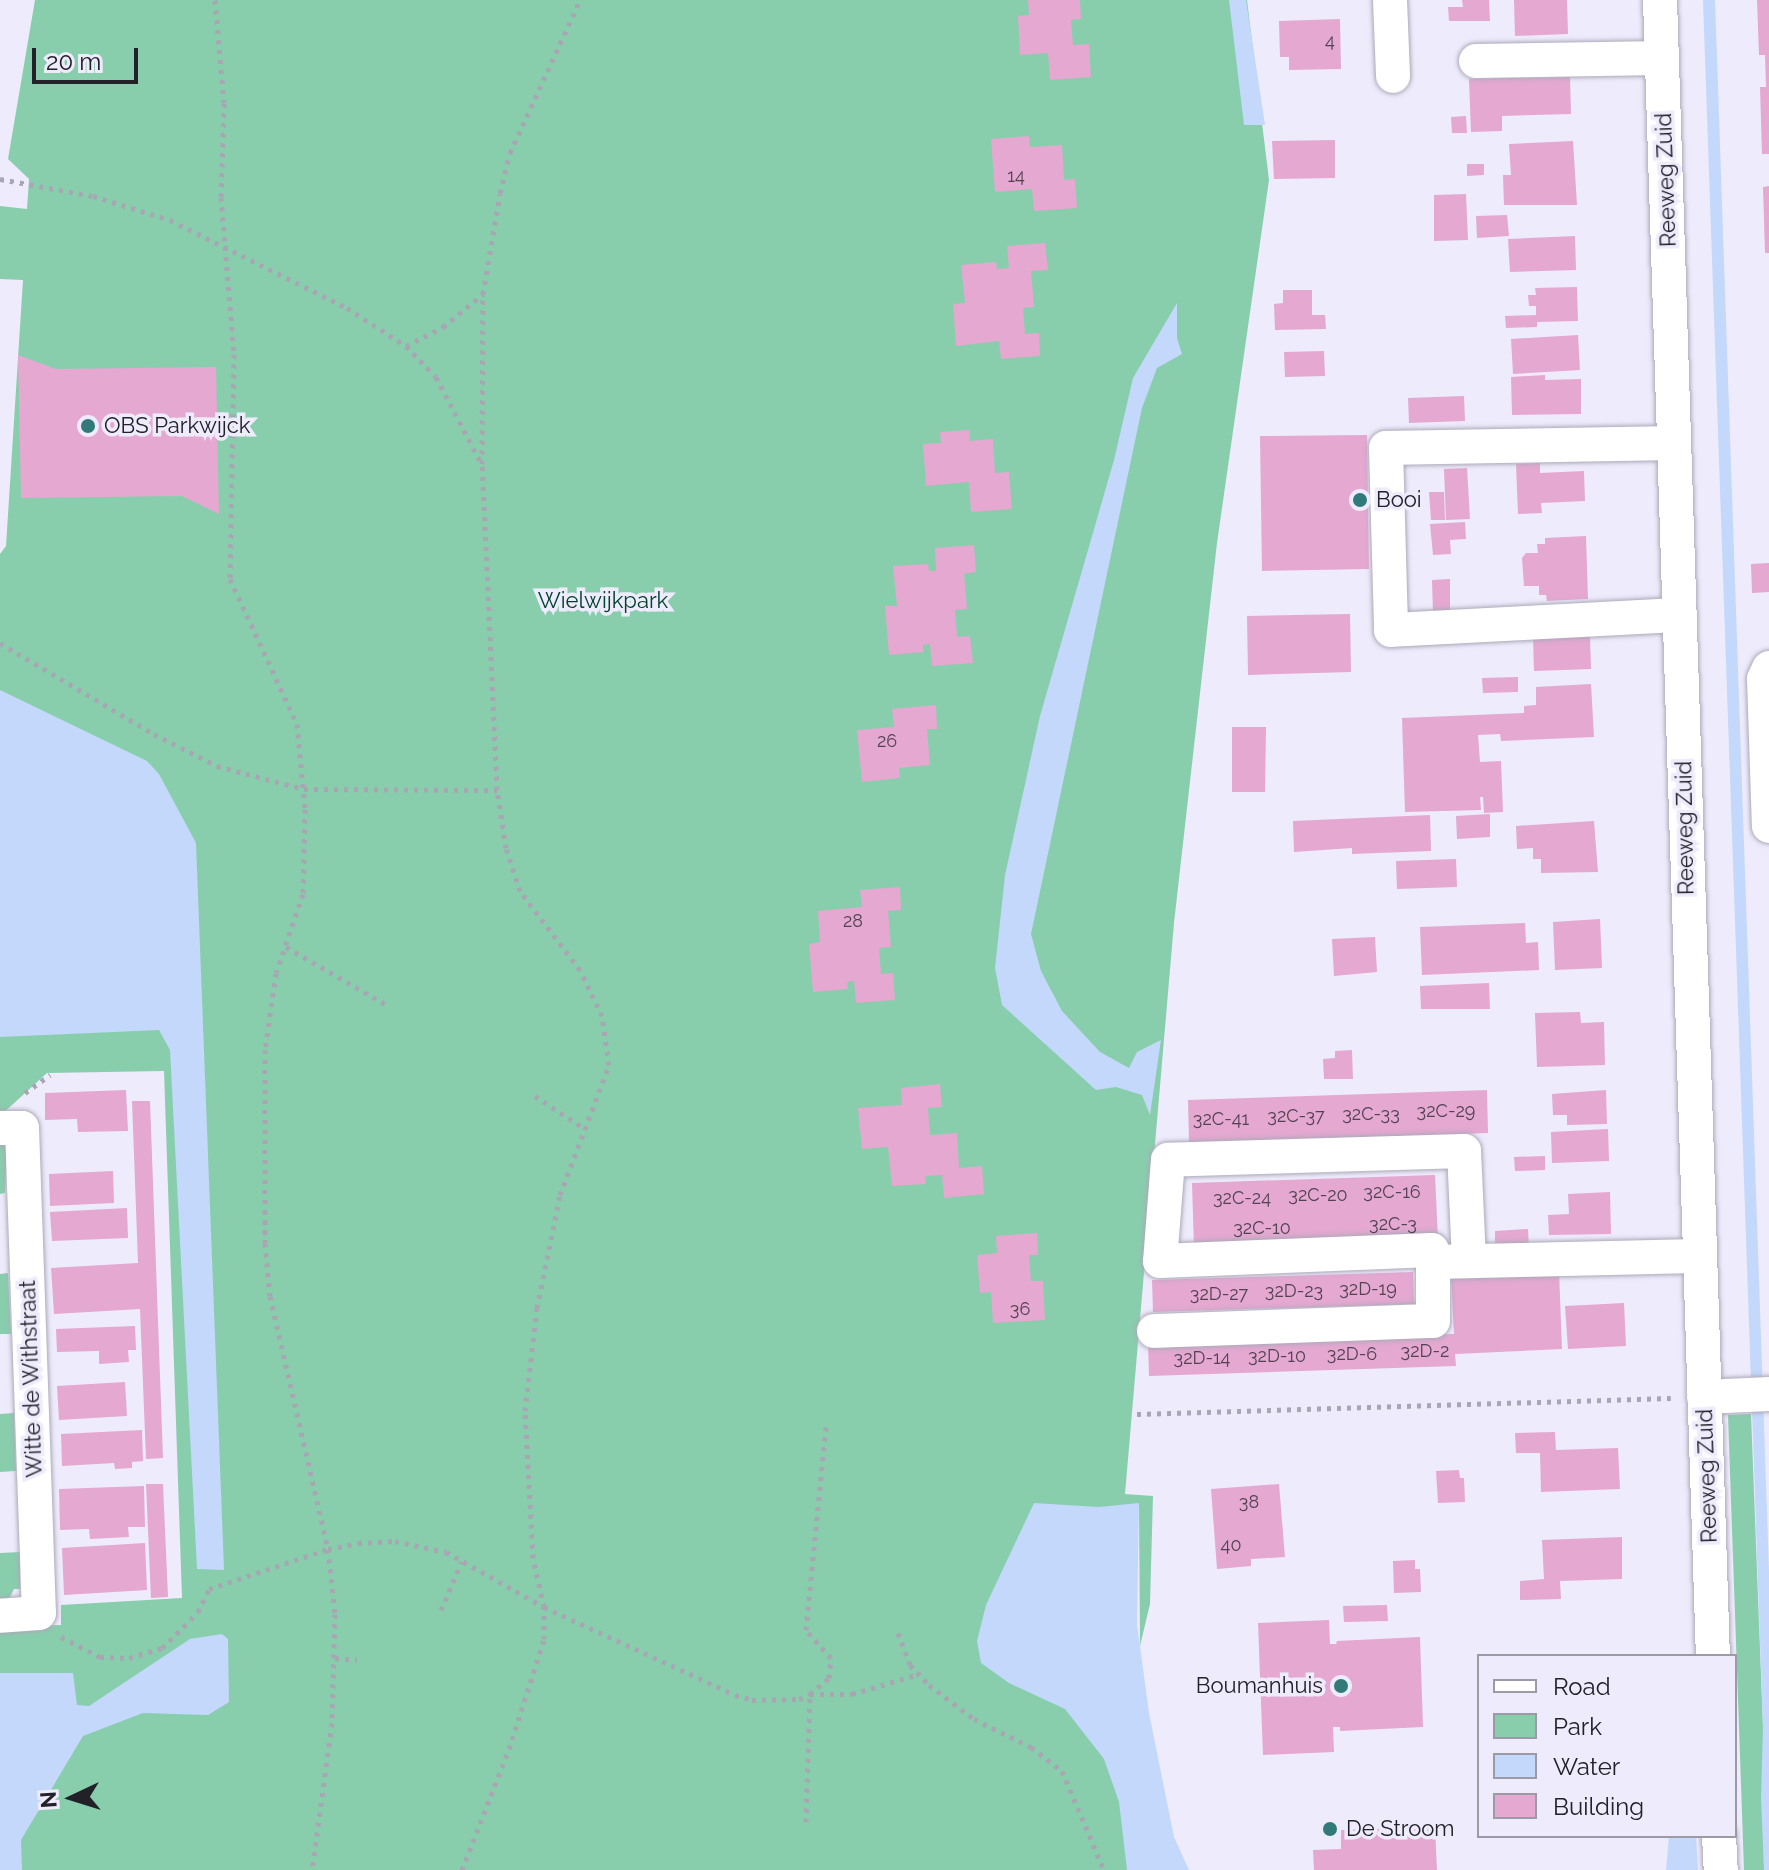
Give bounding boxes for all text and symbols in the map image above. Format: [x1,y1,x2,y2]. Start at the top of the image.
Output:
house number: 4 [1325,30,1335,52]
scale bar [36,32,142,82]
text: 20 m [46,47,101,76]
street label: Reeweg Zuid [1650,112,1682,248]
house number: 14 [1007,165,1025,187]
place label: OBS Parkwijck [104,413,250,439]
marker: OBS Parkwijck [79,417,97,435]
place label: Booi [1376,487,1422,513]
marker: Booi [1351,491,1369,509]
park label: Wielwijkpark [538,588,668,614]
house number: 26 [877,730,897,752]
street label: Reeweg Zuid [1671,761,1699,895]
house number: 28 [843,910,863,932]
house number: 32C-29 [1417,1100,1475,1122]
house number: 32C-33 [1342,1103,1400,1125]
house number: 32C-37 [1267,1105,1325,1127]
house number: 32C-41 [1193,1108,1249,1130]
house number: 32C-16 [1363,1181,1421,1203]
house number: 32C-20 [1288,1184,1348,1206]
house number: 32C-24 [1213,1187,1271,1209]
house number: 32C-3 [1369,1213,1417,1235]
house number: 32C-10 [1233,1217,1291,1239]
house number: 32D-19 [1339,1278,1397,1300]
street label: Witte de Withstraat [14,1280,48,1478]
house number: 32D-23 [1265,1280,1323,1302]
house number: 32D-27 [1190,1283,1248,1305]
house number: 36 [1010,1298,1030,1320]
house number: 32D-2 [1401,1340,1449,1362]
house number: 32D-6 [1327,1343,1377,1365]
house number: 32D-10 [1248,1345,1306,1367]
house number: 32D-14 [1174,1347,1230,1369]
street label: Reeweg Zuid [1691,1408,1723,1544]
house number: 38 [1239,1491,1259,1513]
house number: 40 [1221,1534,1241,1556]
legend [1477,1654,1737,1838]
text: Road [1553,1672,1611,1701]
place label: Boumanhuis [1196,1673,1323,1699]
marker: Boumanhuis [1330,1675,1352,1697]
text: Park [1553,1712,1602,1741]
text: Water [1553,1752,1620,1781]
north arrow [32,1758,112,1838]
text: N [35,1790,62,1809]
text: Building [1553,1792,1644,1821]
place label: De Stroom [1346,1816,1455,1842]
marker: De Stroom [1321,1820,1339,1838]

